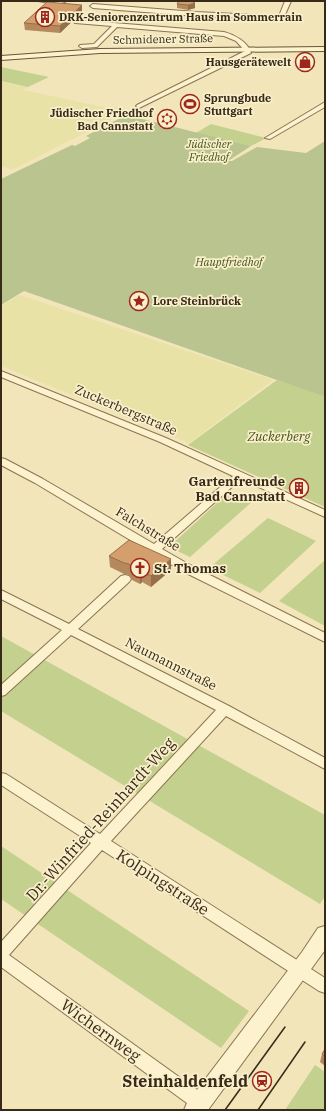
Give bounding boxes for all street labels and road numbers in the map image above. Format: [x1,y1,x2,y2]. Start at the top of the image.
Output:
street label: Schmidener Straße [113,31,213,47]
street label: Zuckerbergstraße [72,381,180,439]
street label: Falchstraße [113,503,183,555]
street label: Naumannstraße [122,634,220,694]
street label: Dr.-Winfried-Reinhardt-Weg [21,733,179,905]
street label: Kolpingstraße [113,845,213,919]
street label: Wichernweg [57,994,145,1066]

